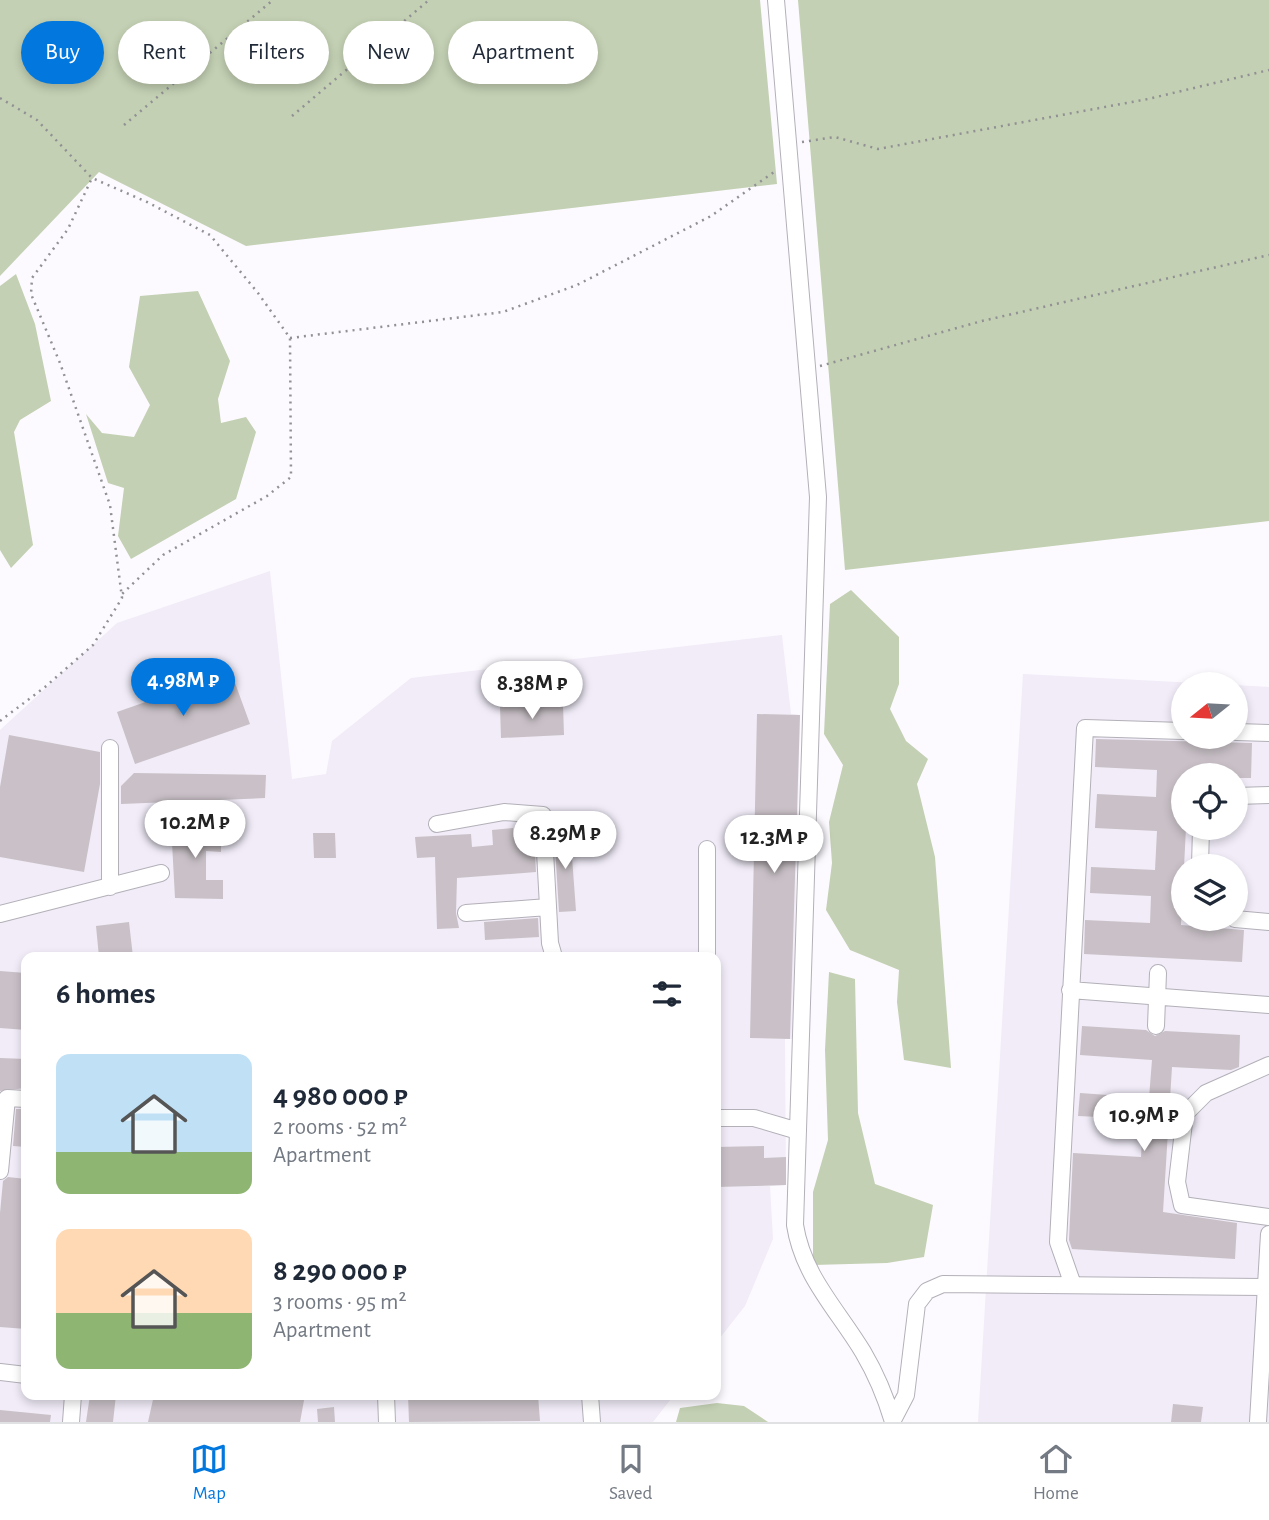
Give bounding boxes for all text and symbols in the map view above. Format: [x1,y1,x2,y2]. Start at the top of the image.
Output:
chip: Buy [21,21,104,84]
chip: Rent [118,21,210,84]
chip: Filters [224,21,329,84]
chip: New [343,21,434,84]
chip: Apartment [448,21,598,84]
pin: 4.98M ₽ [118,658,248,718]
pin: 8.38M ₽ [467,662,597,721]
text: 4.98M ₽ [147,669,219,692]
text: 8.38M ₽ [497,672,567,695]
north arrow [1171,672,1248,749]
map controls [1171,672,1248,931]
button: locate [1171,763,1248,840]
pin: 10.2M ₽ [130,800,260,860]
text: 10.2M ₽ [161,811,229,834]
pin: 8.29M ₽ [500,812,630,871]
pin: 12.3M ₽ [709,816,839,875]
text: 8.29M ₽ [529,822,601,845]
text: 12.3M ₽ [741,826,807,849]
button: layers [1171,854,1248,931]
icon: filters [648,975,686,1013]
text: 6 homes [56,979,156,1009]
text: 4 980 000 ₽ [273,1081,408,1111]
icon: home [112,1082,196,1166]
pin: 10.9M ₽ [1079,1094,1209,1153]
text: 10.9M ₽ [1109,1104,1179,1127]
text: 2 rooms · 52 m² [273,1116,407,1139]
text: Apartment [273,1144,371,1167]
text: 8 290 000 ₽ [273,1256,407,1286]
icon: home [112,1257,196,1341]
text: 3 rooms · 95 m² [273,1291,406,1314]
text: Apartment [273,1319,371,1342]
tab: Map [190,1440,228,1505]
tab: Saved [609,1440,652,1505]
tab: Home [1033,1440,1079,1505]

